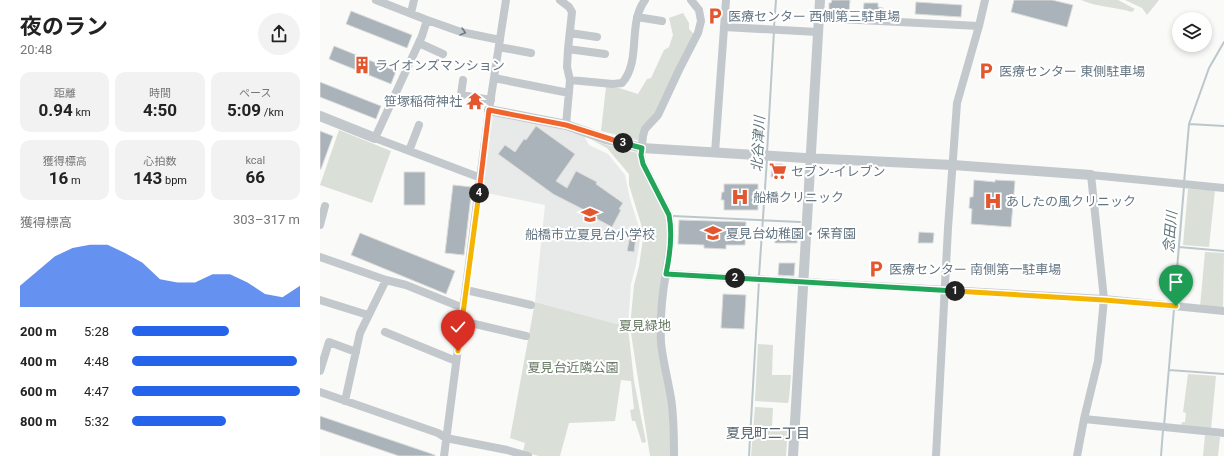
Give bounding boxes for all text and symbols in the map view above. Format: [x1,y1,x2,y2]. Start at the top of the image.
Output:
parking icon: 医療センター 西側第三駐車場 [705,6,725,26]
place label: 医療センター 西側第三駐車場 [728,9,900,24]
map controls [1172,12,1212,52]
button: layers [1172,12,1212,52]
button: share [258,13,300,55]
text: 夜のラン [20,14,108,39]
one-way arrow [459,27,466,36]
text: 20:48 [20,42,52,57]
building icon: ライオンズマンション [352,55,372,75]
place label: ライオンズマンション [375,58,505,73]
parking icon: 医療センター 東側駐車場 [976,61,996,81]
place label: 医療センター 東側駐車場 [999,64,1145,79]
text: 距離 [54,87,76,100]
text: 時間 [149,87,171,100]
text: ペース [239,87,272,100]
temple icon: 笹塚稲荷神社 [465,91,485,111]
place label: 笹塚稲荷神社 [384,94,462,109]
text: 0.94 [39,100,73,120]
text: 4:50 [143,100,177,120]
text: 5:09 [227,100,261,120]
text: km [73,106,91,119]
text: /km [261,106,284,119]
water label: 北谷津川 [749,114,768,172]
pin: 3 [613,133,633,153]
text: 3 [620,136,626,149]
text: kcal [245,154,265,167]
text: 獲得標高 [43,155,87,168]
text: 心拍数 [143,155,176,168]
supermarket icon: セブン-イレブン [768,161,788,181]
place label: セブン-イレブン [791,164,886,179]
text: 66 [246,167,265,187]
text: 16 [49,168,68,188]
text: 143 [133,168,162,188]
text: m [68,174,81,187]
text: bpm [162,174,187,187]
pin: 4 [469,183,489,203]
text: 4 [476,186,482,199]
hospital icon: 船橋クリニック [730,187,750,207]
place label: 船橋クリニック [753,190,844,205]
hospital icon: あしたの風クリニック [983,191,1003,211]
place label: あしたの風クリニック [1006,194,1136,209]
school or university icon: 船橋市立夏見台小学校 [580,205,600,225]
water label: 念田川 [1160,208,1180,254]
text: 303–317 m [233,212,300,227]
text: 獲得標高 [20,215,72,230]
school or university icon: 夏見台幼稚園・保育園 [703,223,723,243]
place label: 夏見台幼稚園・保育園 [726,226,856,241]
place label: 船橋市立夏見台小学校 [525,227,655,242]
parking icon: 医療センター 南側第一駐車場 [866,259,886,279]
place label: 医療センター 南側第一駐車場 [889,262,1061,277]
pin [1159,265,1193,306]
pin: 2 [725,268,745,288]
text: 2 [732,271,738,284]
icon: arrive [1165,271,1187,293]
pin: 1 [945,281,965,301]
text: 1 [952,284,958,297]
pin [441,310,475,351]
icon: check [447,316,469,338]
park label: 夏見緑地 [619,318,671,333]
text: 200 m [20,324,57,339]
text: 5:28 [84,324,109,339]
text: 400 m [20,354,57,369]
text: 4:48 [84,354,109,369]
park label: 夏見台近隣公園 [527,360,619,375]
text: 600 m [20,384,57,399]
text: 4:47 [84,384,109,399]
text: 800 m [20,414,57,429]
text: 5:32 [84,414,109,429]
district label: 夏見町二丁目 [726,425,810,441]

